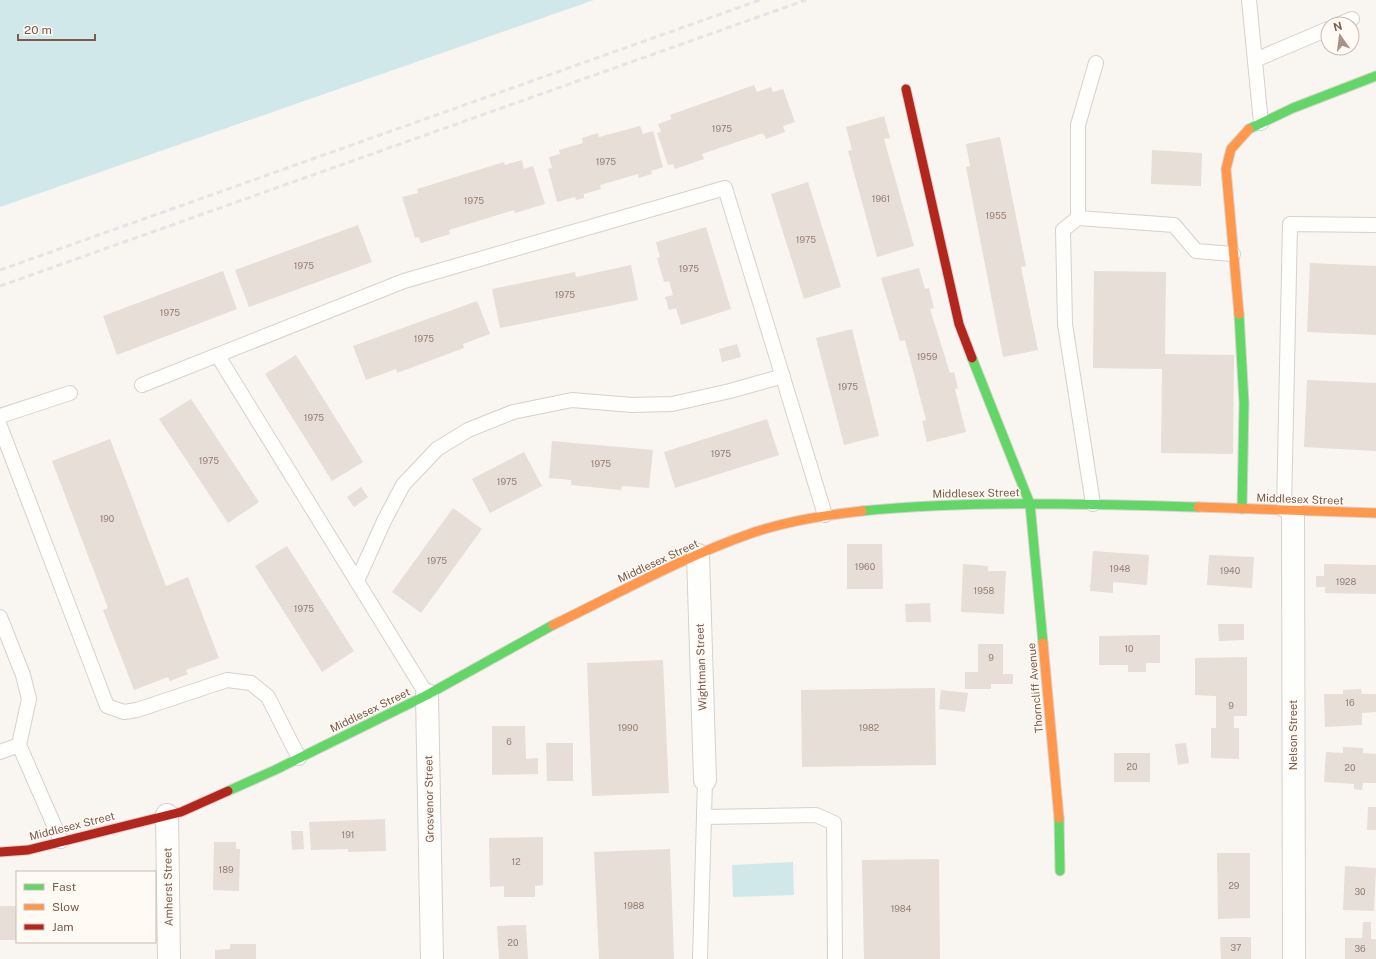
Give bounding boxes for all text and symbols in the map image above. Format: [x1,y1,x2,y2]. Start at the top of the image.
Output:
scale bar [18,16,95,42]
north arrow [1320,16,1360,56]
text: N [1332,19,1343,33]
text: 20 m [24,23,52,37]
house number: 1975 [712,123,732,134]
house number: 1975 [596,156,616,167]
house number: 1961 [872,193,890,204]
house number: 1975 [464,195,484,206]
house number: 1955 [986,210,1007,221]
house number: 1975 [796,234,816,245]
house number: 1975 [294,260,314,271]
house number: 1975 [679,263,699,274]
house number: 1975 [555,289,575,300]
house number: 1975 [160,307,180,318]
house number: 1975 [414,333,434,344]
house number: 1959 [917,351,938,362]
house number: 1975 [838,381,858,392]
house number: 1975 [304,412,324,423]
house number: 1975 [711,448,731,459]
house number: 1975 [199,455,219,466]
house number: 1975 [591,458,611,469]
house number: 1975 [497,476,517,487]
street label: Middlesex Street [932,486,1020,500]
street label: Middlesex Street [1256,491,1344,507]
house number: 190 [100,513,115,524]
street label: Middlesex Street [616,537,700,585]
house number: 1975 [427,555,447,566]
house number: 1960 [855,561,876,572]
house number: 1948 [1110,563,1131,574]
house number: 1940 [1220,565,1241,576]
house number: 1928 [1336,576,1356,587]
house number: 1958 [974,585,995,596]
house number: 1975 [294,603,314,614]
street label: Wightman Street [693,623,709,711]
street label: Thorncliff Avenue [1025,642,1045,734]
house number: 10 [1124,643,1134,654]
house number: 9 [988,652,994,663]
street label: Middlesex Street [328,685,412,735]
house number: 16 [1345,697,1355,708]
house number: 9 [1228,700,1234,711]
street label: Nelson Street [1287,700,1299,770]
house number: 1990 [618,722,639,733]
house number: 1982 [859,722,879,733]
house number: 6 [506,736,512,747]
street label: Grosvenor Street [422,755,436,843]
house number: 20 [1127,761,1138,772]
house number: 20 [1345,762,1356,773]
street label: Middlesex Street [28,810,116,842]
house number: 191 [342,829,354,840]
street label: Amherst Street [161,848,175,926]
house number: 12 [511,856,521,867]
house number: 189 [218,864,234,875]
legend [16,871,156,943]
text: Fast [52,880,77,894]
house number: 29 [1229,880,1240,891]
house number: 30 [1354,886,1366,897]
text: Slow [52,900,80,914]
house number: 1988 [624,900,645,911]
house number: 1984 [891,903,912,914]
text: Jam [52,920,74,934]
house number: 20 [508,937,519,948]
house number: 37 [1231,942,1241,953]
house number: 36 [1354,943,1366,954]

